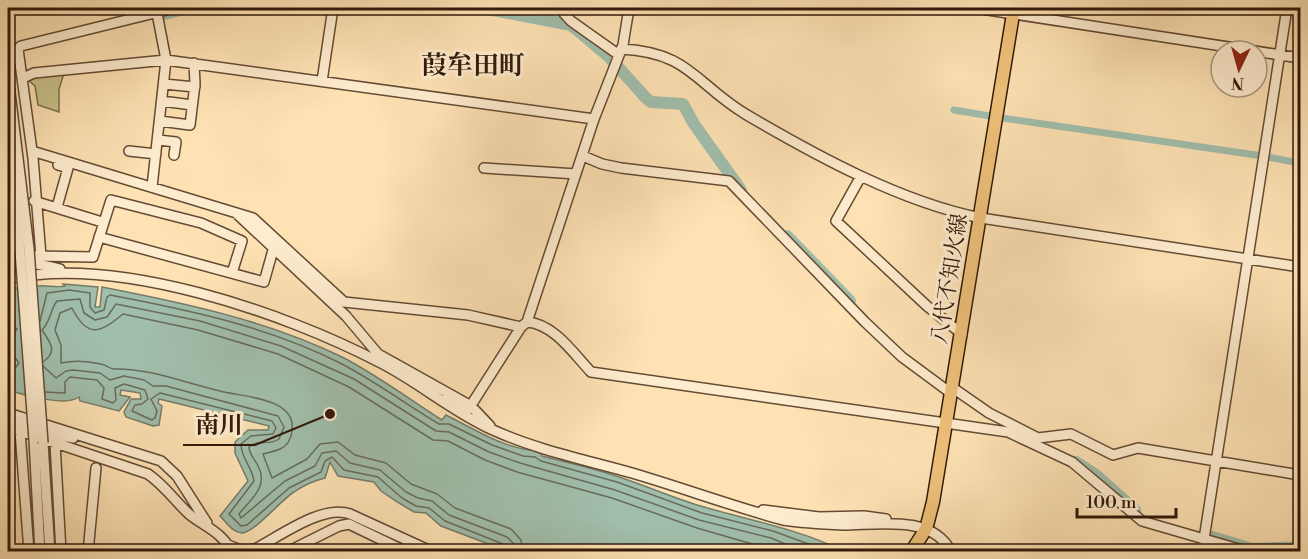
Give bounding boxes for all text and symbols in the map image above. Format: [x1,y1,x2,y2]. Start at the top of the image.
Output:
north arrow [1209,39,1269,99]
district label: 葭牟田町 [421,50,525,82]
text: N [1230,72,1245,93]
street label: 八代不知火線 [926,212,974,346]
callout: 南川 [183,403,255,445]
text: 南川 [195,411,243,441]
scale bar [1077,481,1176,519]
text: 100 m [1086,491,1137,514]

